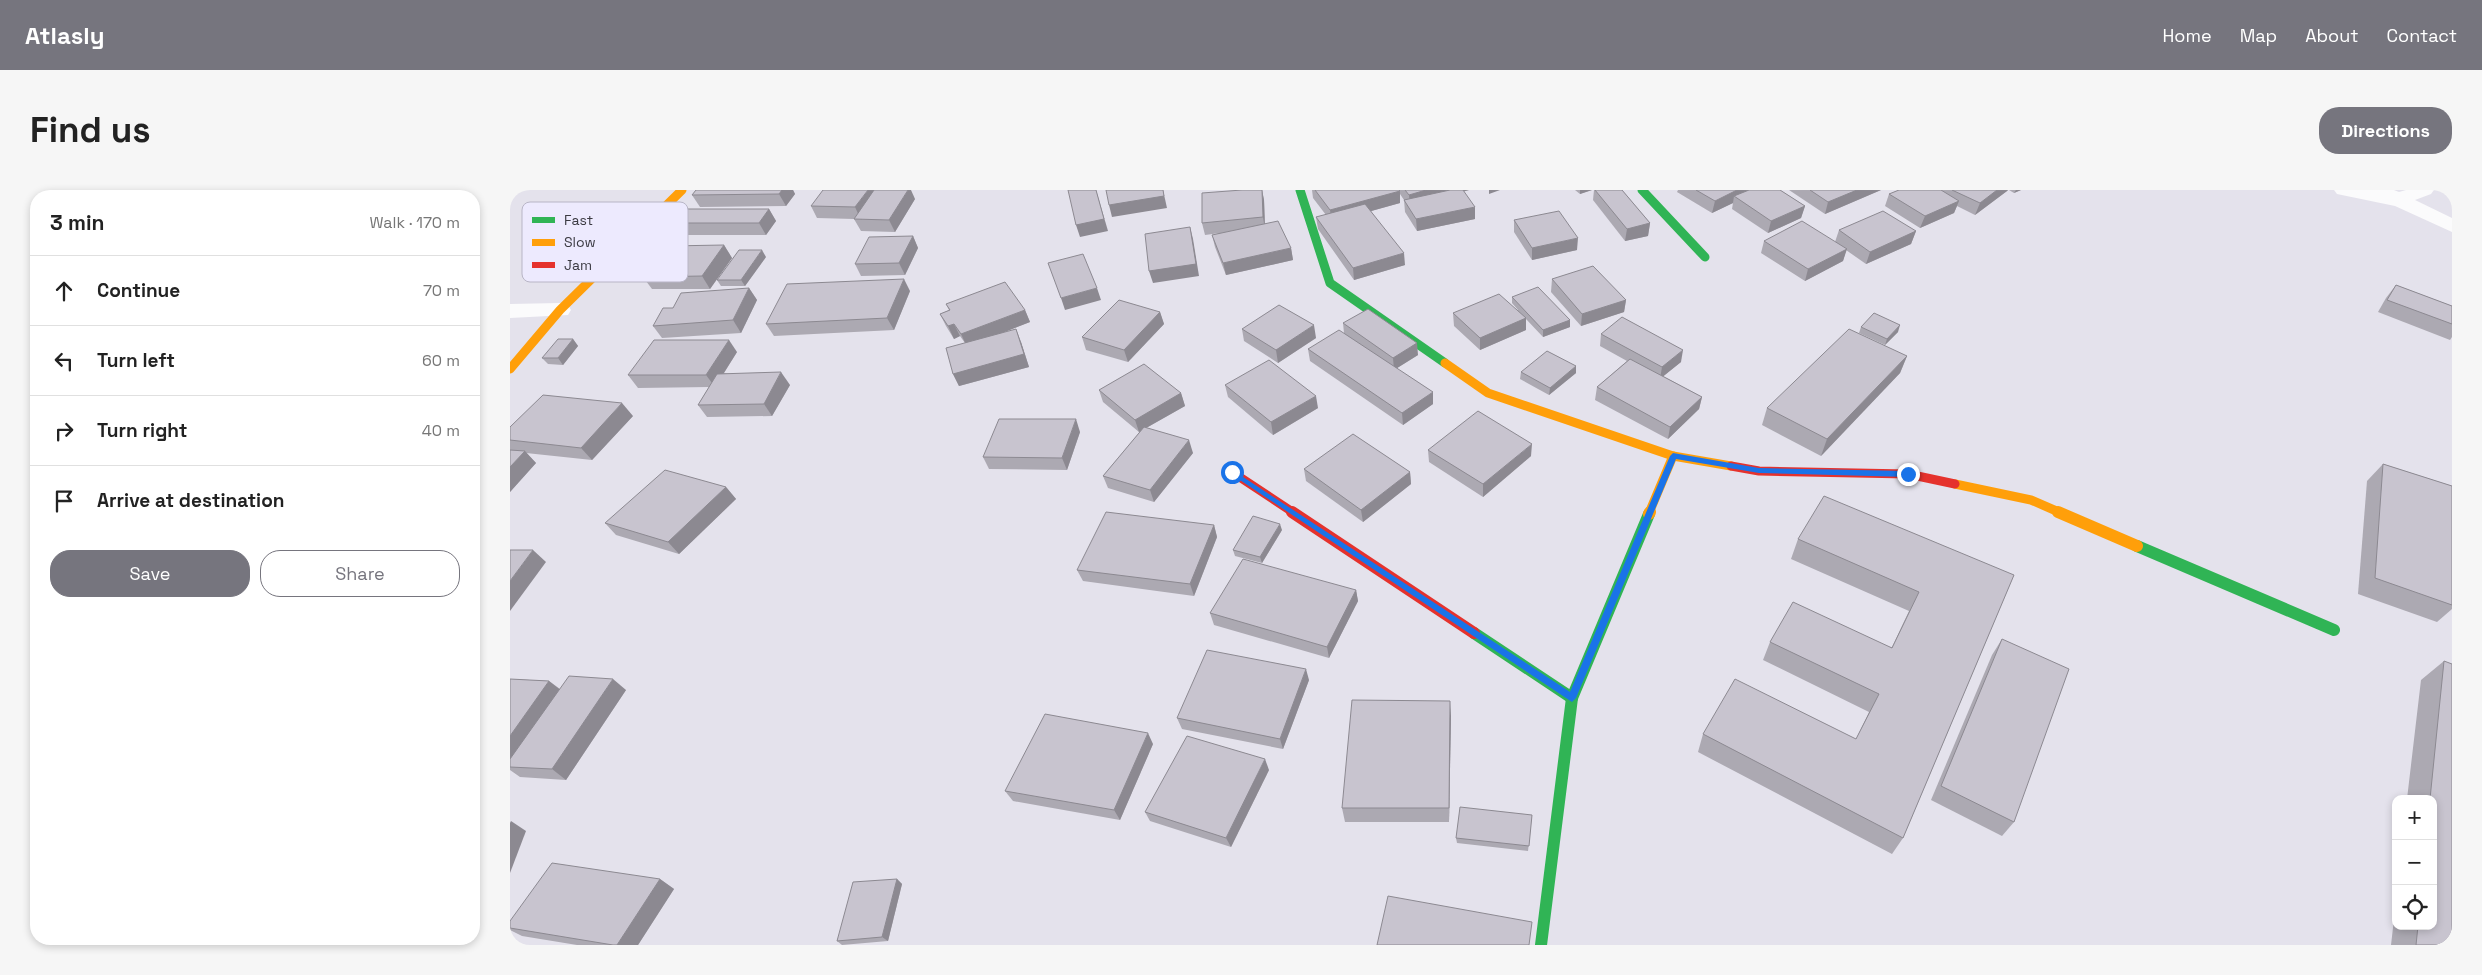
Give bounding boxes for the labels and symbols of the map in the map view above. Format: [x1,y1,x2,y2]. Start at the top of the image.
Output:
legend [522,202,688,282]
text: Fast [564,211,593,229]
text: Slow [564,233,596,251]
text: Jam [564,256,592,274]
route start [1221,461,1244,484]
route end [1897,463,1920,486]

